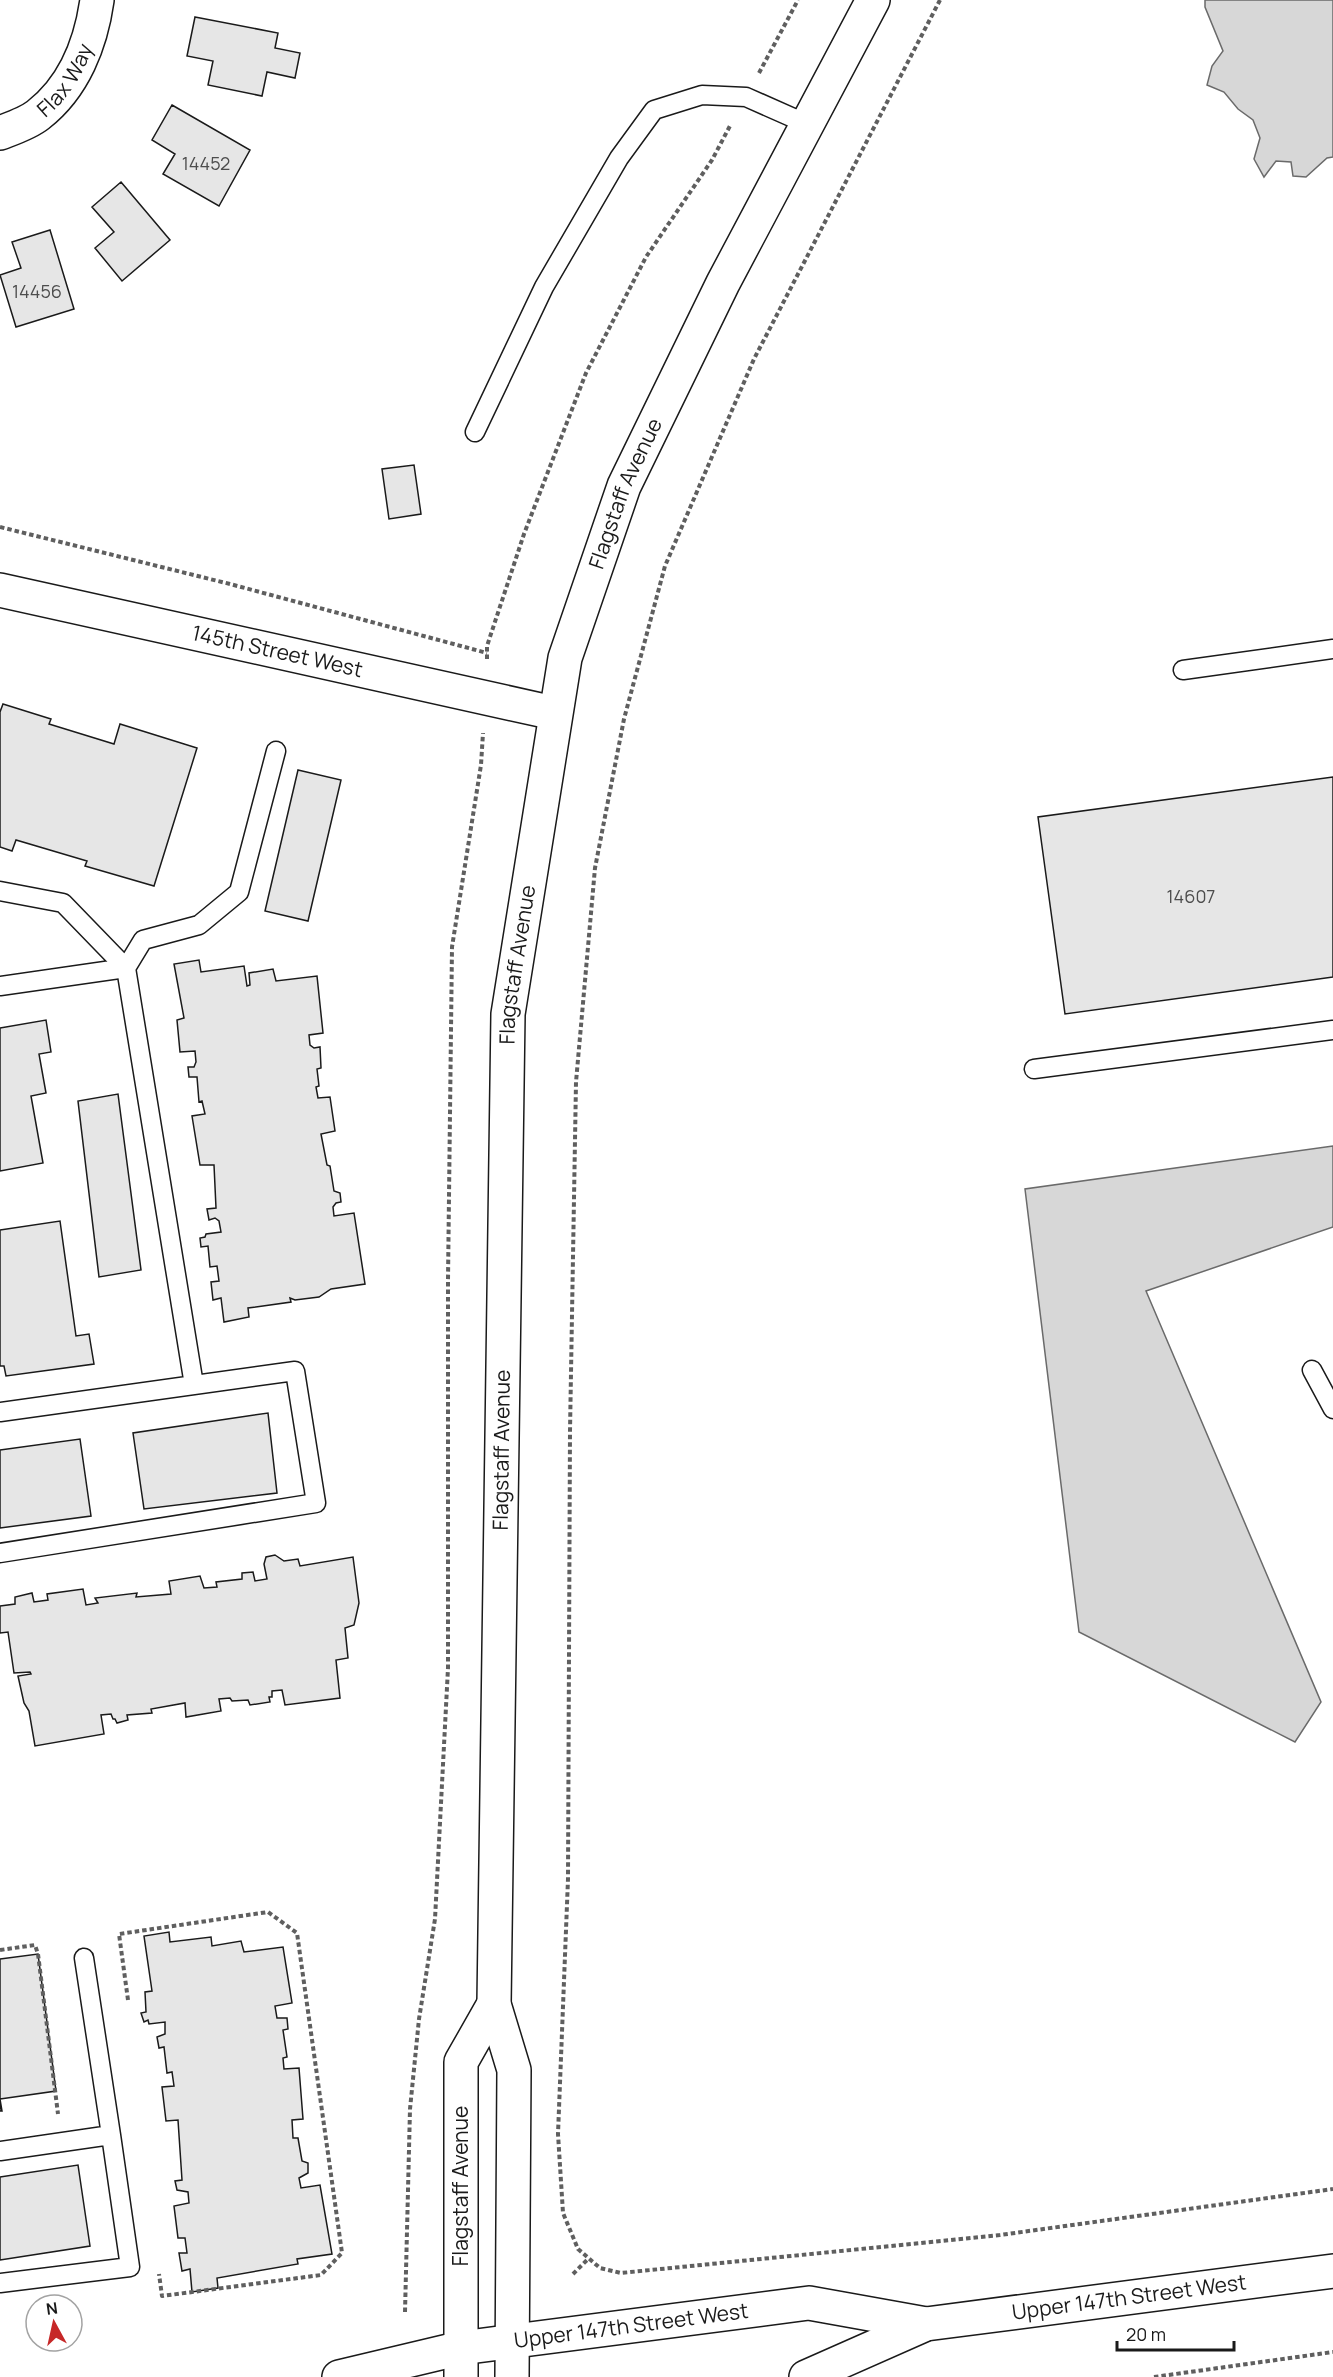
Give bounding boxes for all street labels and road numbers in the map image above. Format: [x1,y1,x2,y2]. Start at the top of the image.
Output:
street label: Flax Way [31,39,99,123]
street label: Flagstaff Avenue [582,413,668,572]
street label: 145th Street West [190,618,365,683]
street label: Flagstaff Avenue [493,883,541,1045]
street label: Flagstaff Avenue [486,1369,516,1531]
street label: Flagstaff Avenue [446,2106,474,2266]
street label: Upper 147th Street West [1010,2267,1248,2326]
street label: Upper 147th Street West [512,2296,750,2354]

